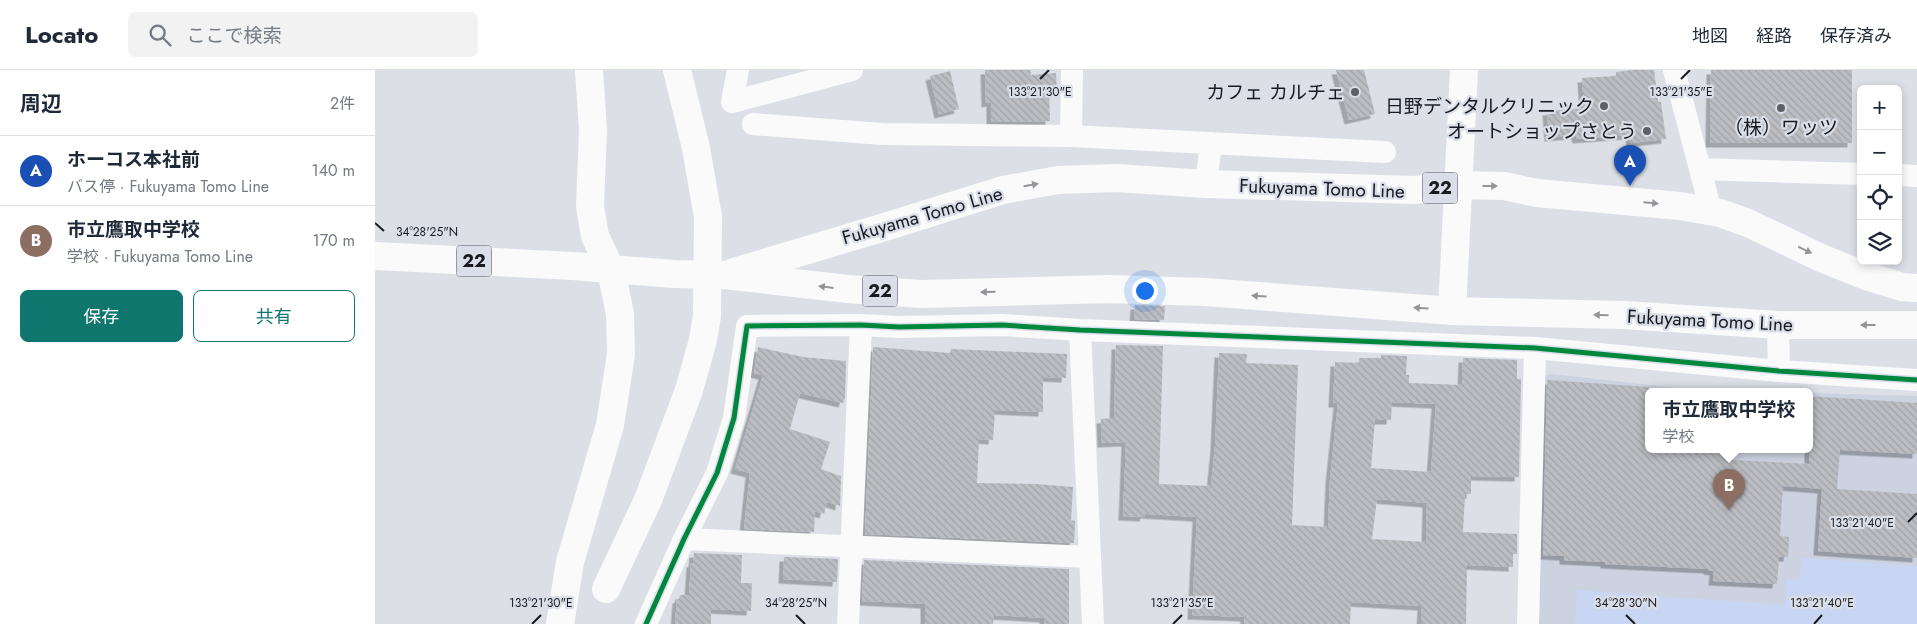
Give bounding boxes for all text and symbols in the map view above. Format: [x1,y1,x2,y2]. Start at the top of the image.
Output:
search box [128,12,478,57]
text: Locato [25,17,98,52]
icon: search [146,21,174,49]
text: ここで検索 [186,22,281,49]
text: 地図 [1692,23,1728,49]
text: 経路 [1756,23,1792,49]
text: 保存済み [1820,23,1892,49]
place label: カフェ カルチェ [1206,79,1345,106]
text: 133°21'30"E [1008,83,1072,101]
text: 133°21'35"E [1650,83,1713,101]
map controls [1857,85,1902,265]
button: + [1857,85,1902,130]
marker: カフェ カルチェ [1349,86,1361,98]
text: 周辺 [20,89,62,119]
text: 2件 [330,92,355,115]
place label: 日野デンタルクリニック [1385,93,1594,120]
marker: 日野デンタルクリニック [1598,100,1610,112]
marker: （株）ワッツ [1775,102,1787,114]
place label: （株）ワッツ [1724,114,1838,141]
place label: オートショップさとう [1447,118,1637,145]
marker: オートショップさとう [1641,125,1653,137]
button: − [1857,130,1902,175]
pin: A [1614,145,1646,186]
text: ホーコス本社前 [67,146,200,173]
text: A [30,159,42,182]
text: 140 m [312,159,355,182]
street label: Fukuyama Tomo Line [1239,172,1406,205]
road number: 22 [1423,172,1457,204]
text: バス停 · Fukuyama Tomo Line [67,175,269,198]
button: locate [1857,175,1902,220]
street label: Fukuyama Tomo Line [839,180,1006,251]
one-way arrow [1023,181,1039,189]
one-way arrow [1482,182,1498,190]
one-way arrow [1644,199,1660,207]
text: 市立鷹取中学校 [67,216,200,243]
button: layers [1857,220,1902,265]
text: 34°28'25"N [396,223,458,241]
text: B [31,229,41,252]
text: 170 m [313,229,355,252]
text: 学校 · Fukuyama Tomo Line [67,245,253,268]
road number: 22 [457,246,491,277]
one-way arrow [1798,246,1812,254]
road number: 22 [863,276,897,307]
your location [1132,278,1158,304]
one-way arrow [817,283,833,291]
one-way arrow [980,288,996,296]
button: 保存 [20,290,183,342]
button: 共有 [193,290,355,342]
one-way arrow [1251,292,1267,300]
street label: Fukuyama Tomo Line [1626,303,1794,338]
one-way arrow [1413,304,1429,312]
one-way arrow [1593,311,1609,319]
one-way arrow [1860,321,1876,329]
popup [1645,388,1813,453]
text: 市立鷹取中学校 [1662,396,1796,423]
text: 学校 [1662,425,1695,448]
pin: B [1713,469,1745,510]
text: 133°21'40"E [1830,514,1894,532]
text: 133°21'30"E [509,594,573,612]
text: 34°28'25"N [765,594,827,612]
text: 133°21'35"E [1151,594,1214,612]
text: 34°28'30"N [1595,594,1657,612]
text: 133°21'40"E [1790,594,1854,612]

